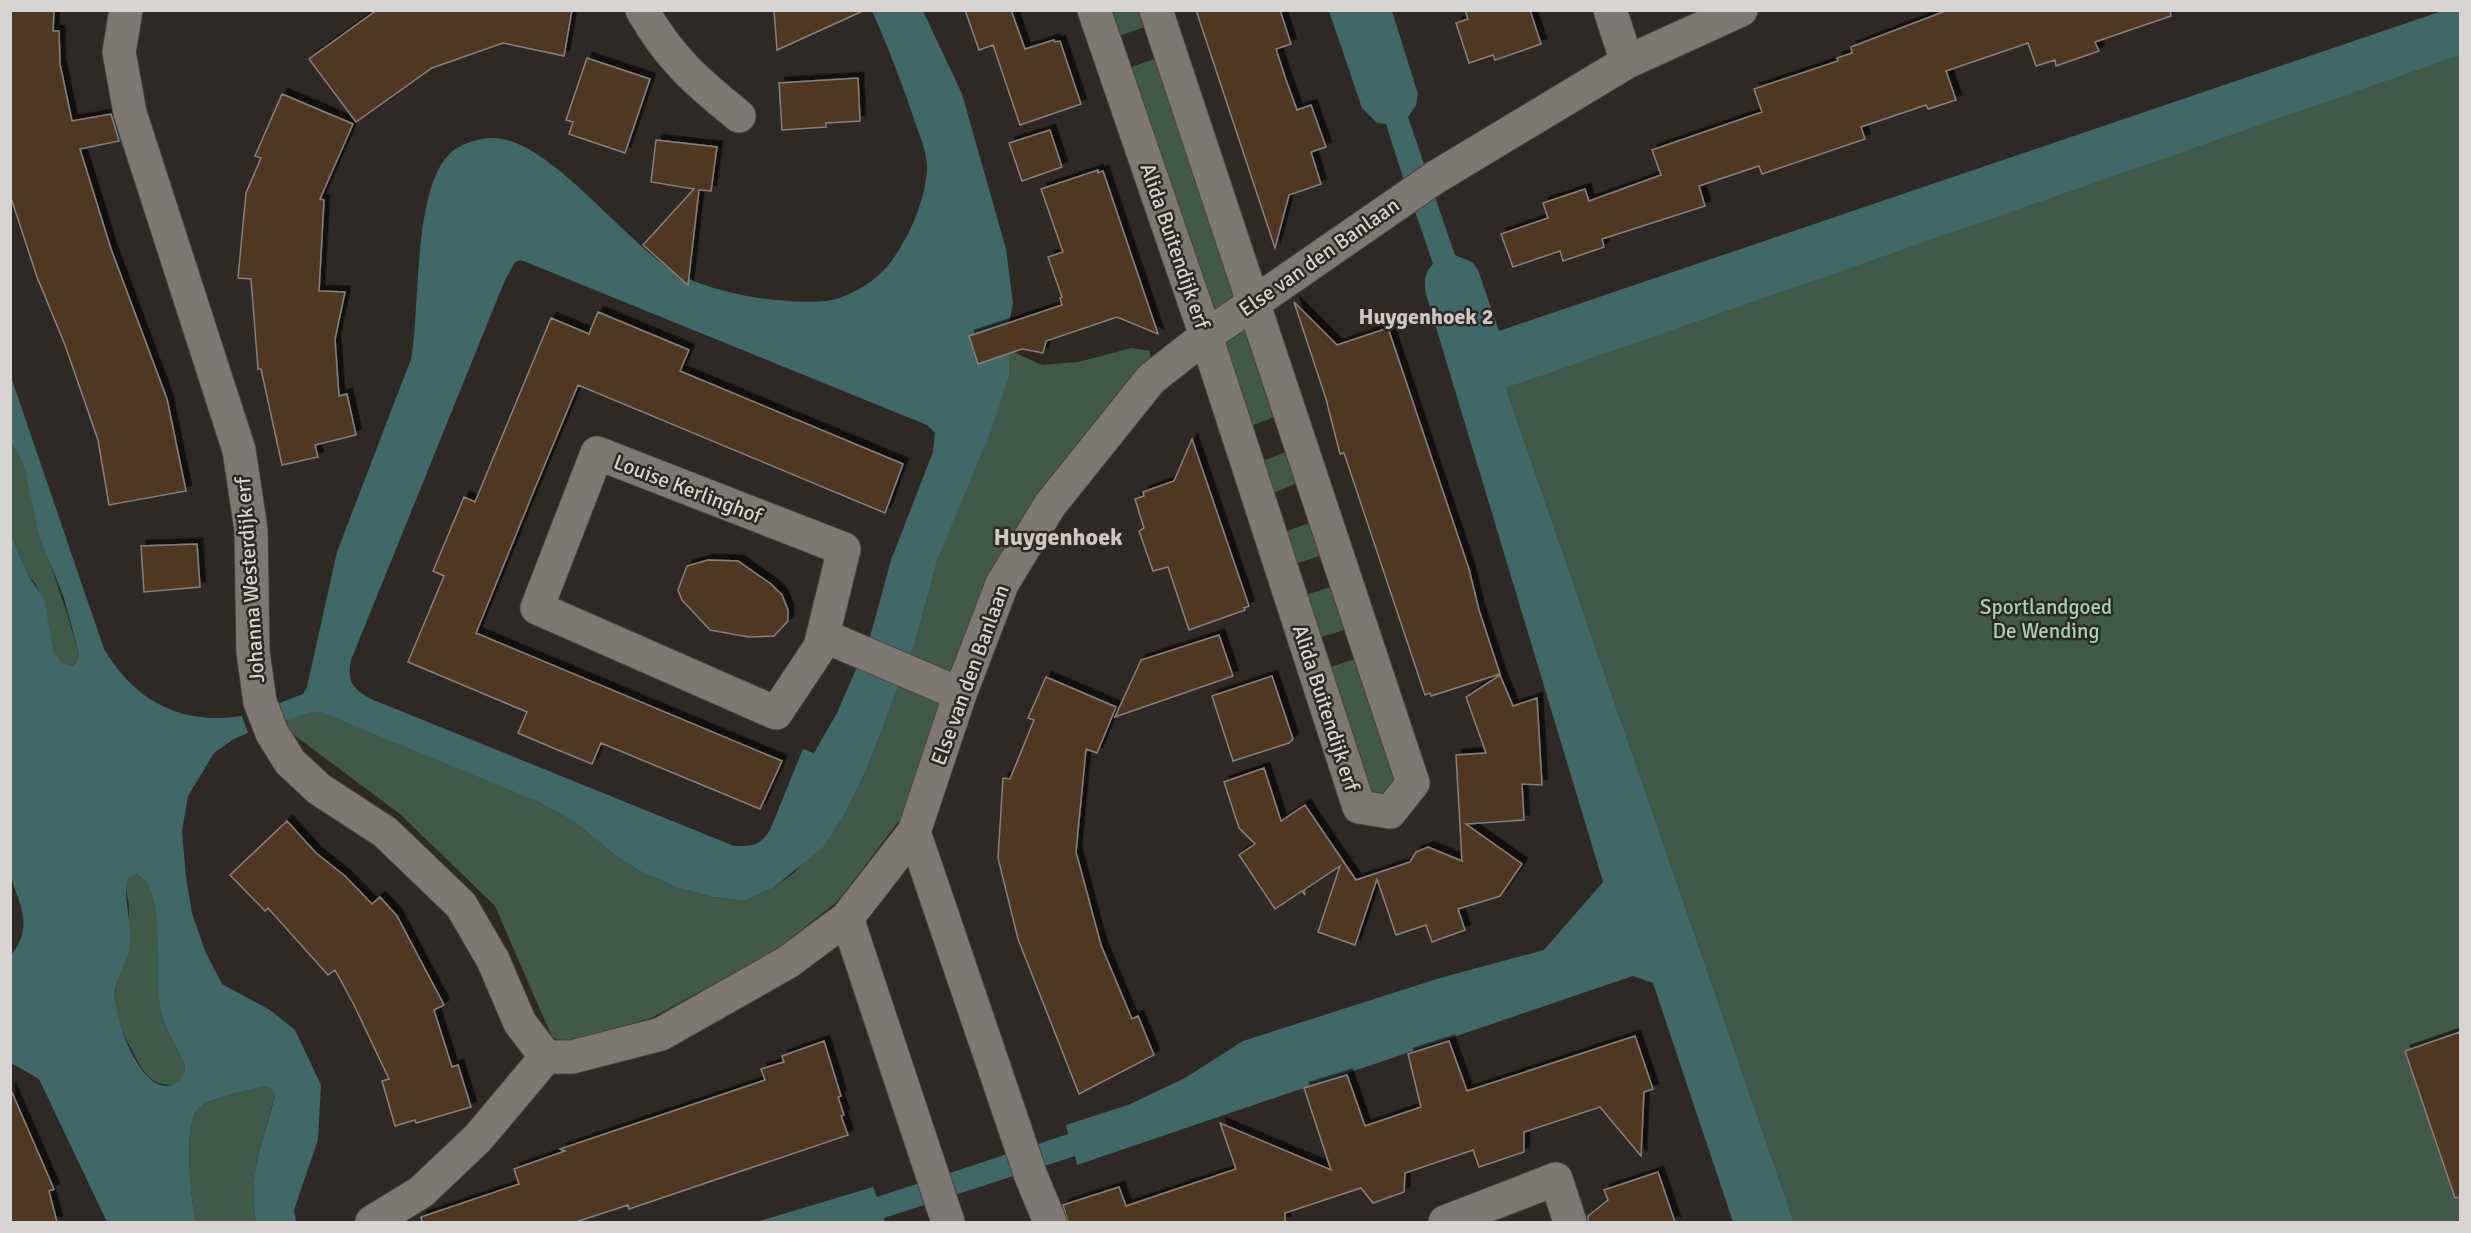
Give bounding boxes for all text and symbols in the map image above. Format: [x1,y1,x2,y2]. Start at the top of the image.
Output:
street label: Alida Buitendijk erf [1135,160,1216,333]
street label: Else van den Banlaan [1234,192,1404,322]
district label: Huygenhoek 2 [1358,303,1494,330]
street label: Louise Kerlinghof [610,449,767,530]
street label: Johanna Westerdijk erf [230,475,270,684]
district label: Huygenhoek [993,522,1123,552]
street label: Else van den Banlaan [925,581,1015,769]
park label: Sportlandgoed De Wending [1980,594,2112,644]
street label: Alida Buitendijk erf [1287,622,1365,795]

